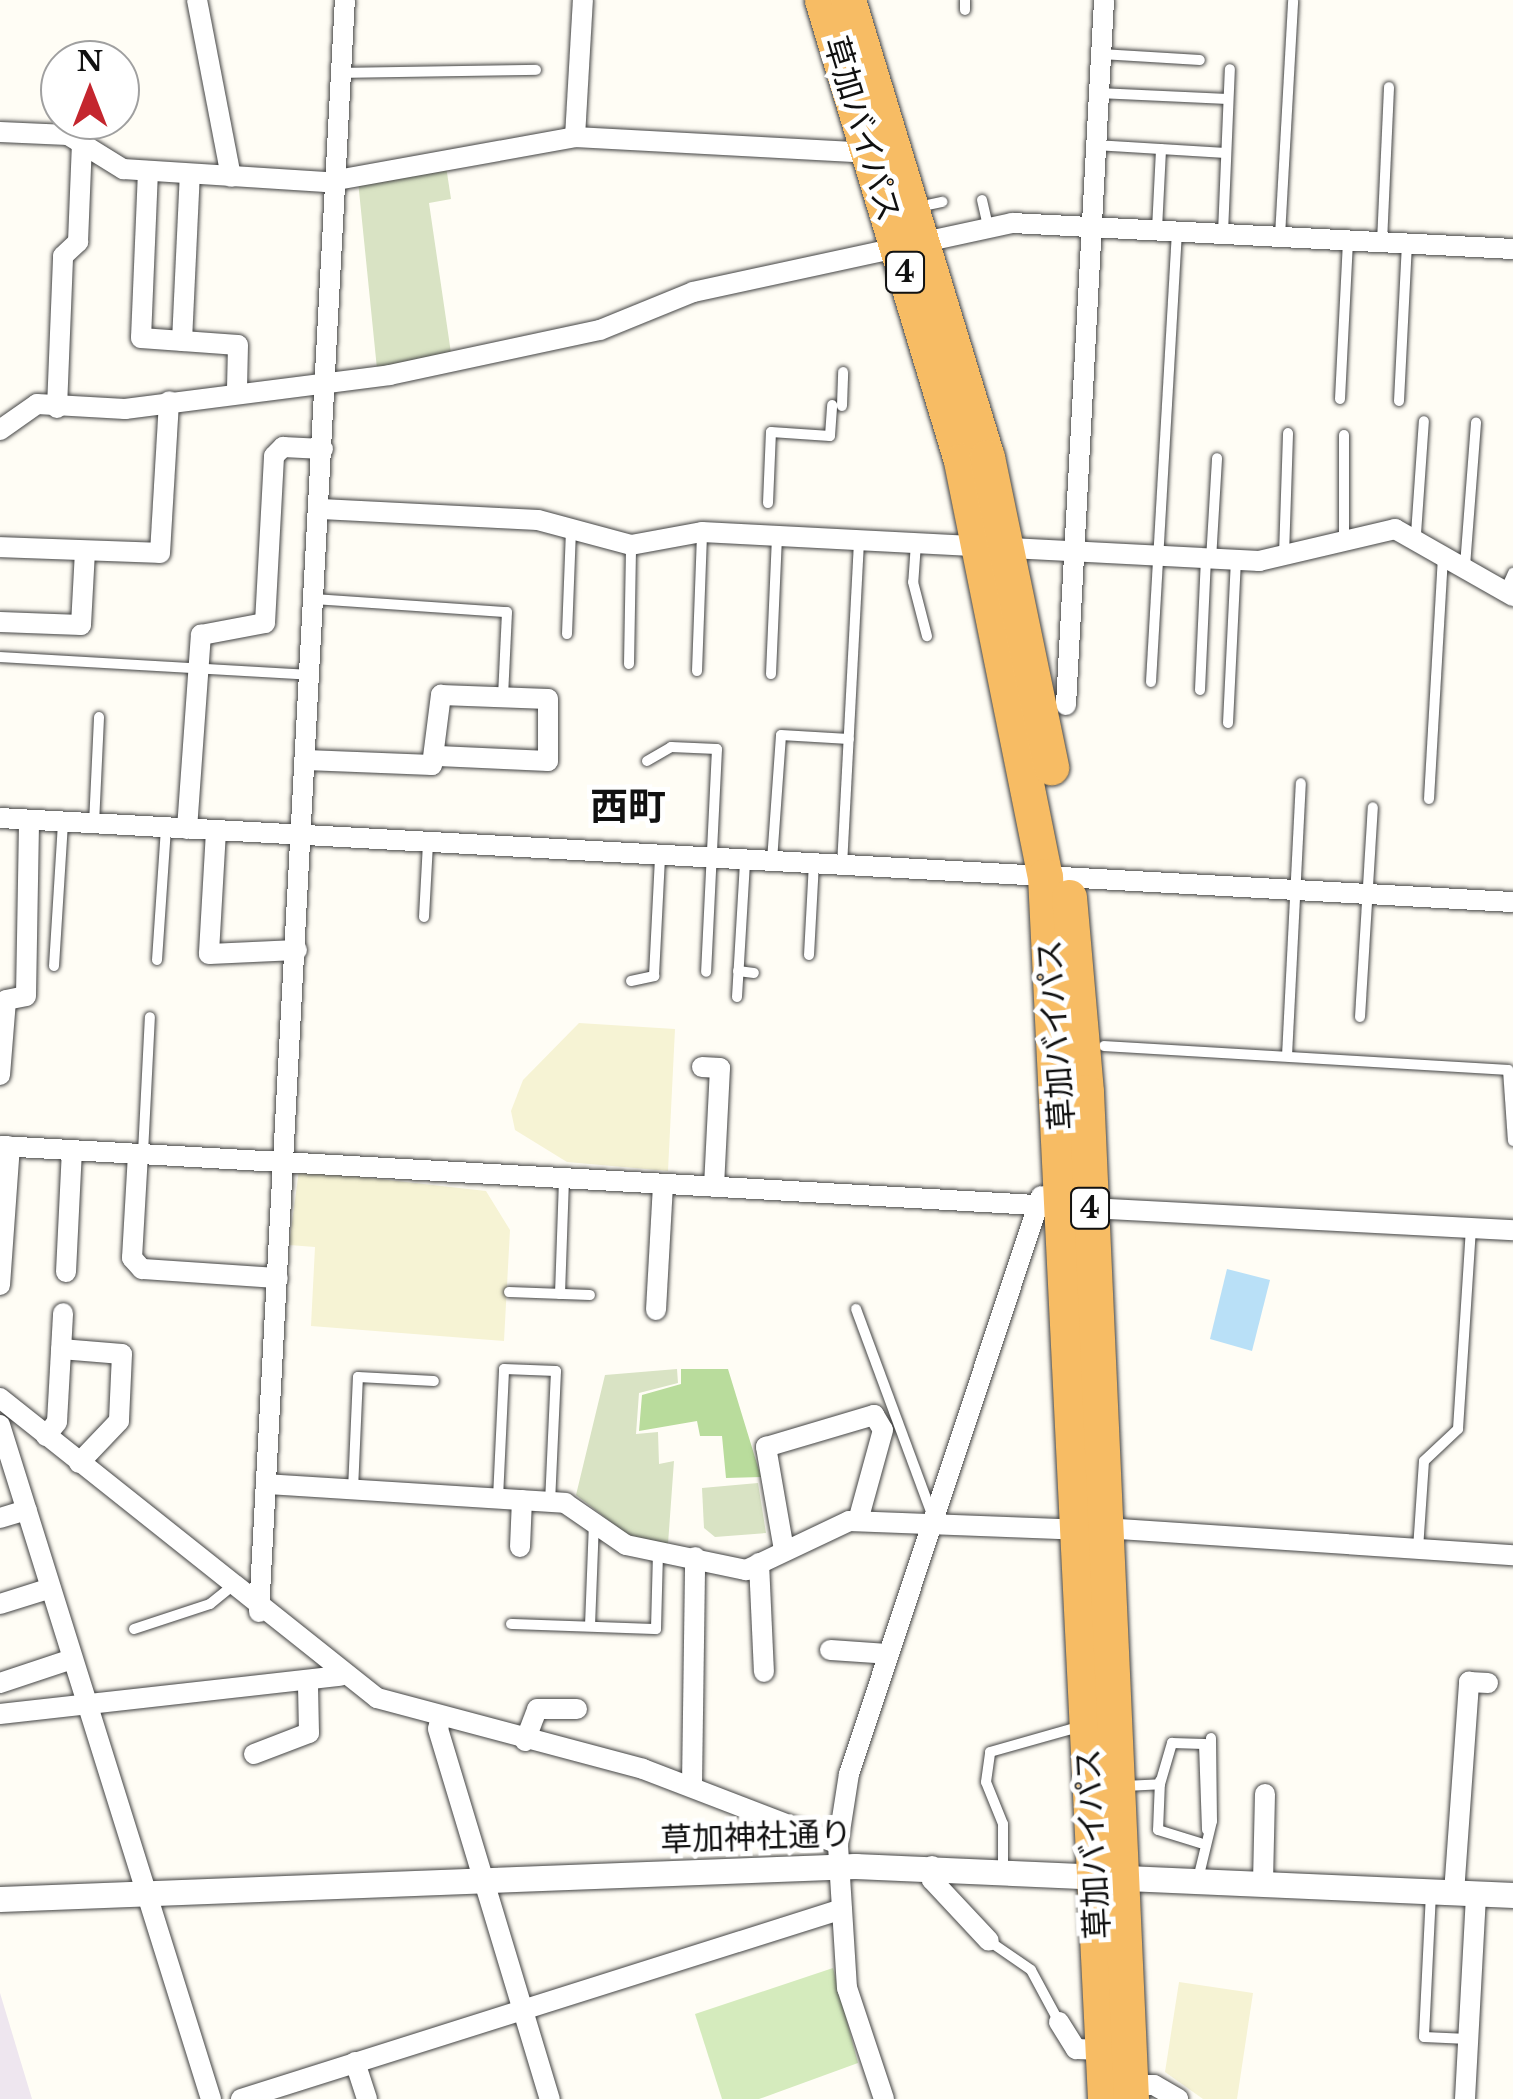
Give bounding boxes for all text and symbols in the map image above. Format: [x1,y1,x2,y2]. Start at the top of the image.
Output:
street label: 草加バイパス [816,32,908,226]
north arrow [40,40,140,140]
text: N [77,44,103,79]
road number: 4 [885,247,925,297]
district label: 西町 [590,784,666,830]
street label: 草加バイパス [1030,938,1082,1132]
road number: 4 [1070,1183,1110,1233]
street label: 草加バイパス [1069,1747,1117,1941]
street label: 草加神社通り [659,1814,853,1860]

